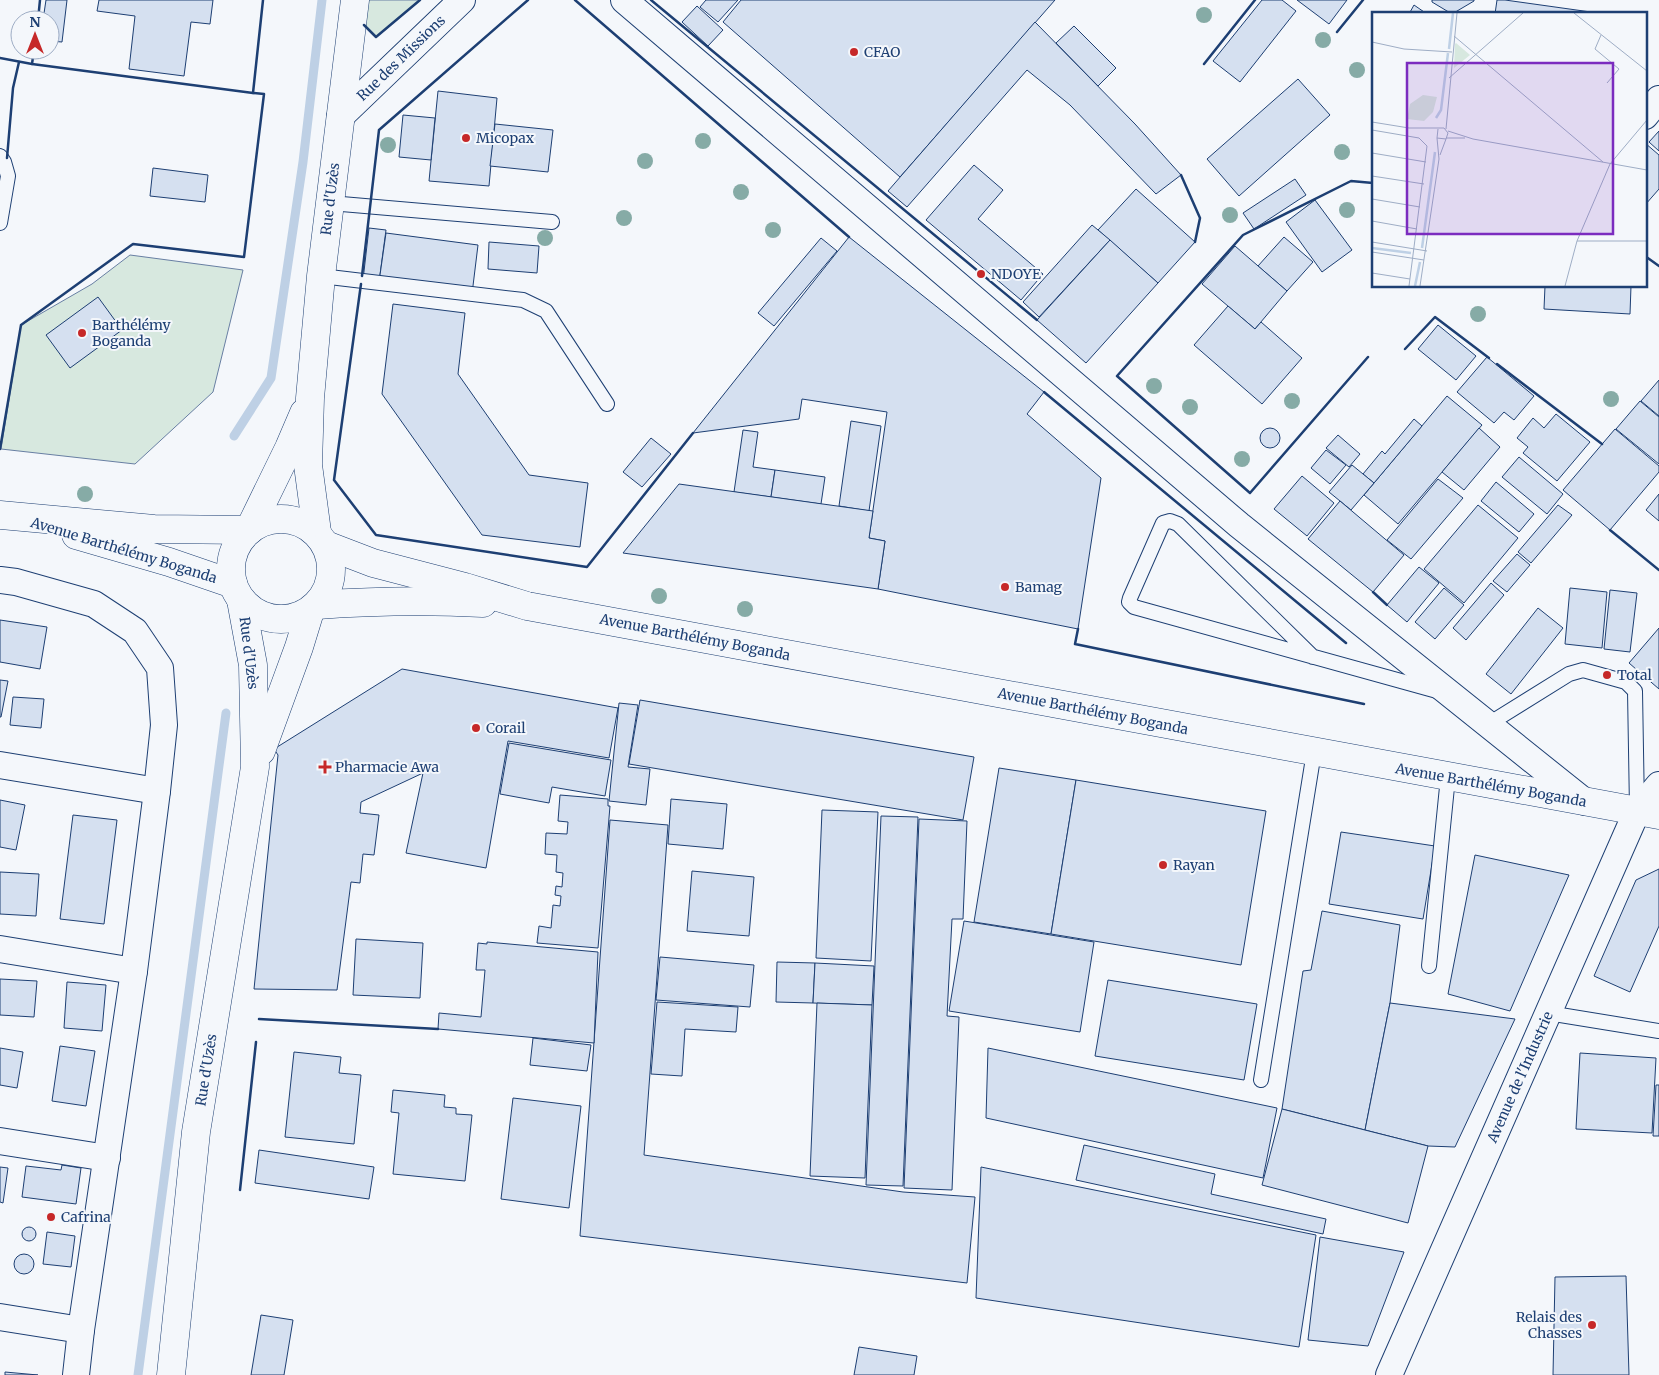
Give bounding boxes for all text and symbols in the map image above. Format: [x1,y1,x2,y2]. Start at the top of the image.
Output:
north arrow [10,10,60,60]
street label: Rue des Missions [353,11,449,105]
inset map [1372,12,1646,288]
text: N [29,13,41,31]
place label: CFAO [864,43,900,61]
marker: CFAO [848,46,860,58]
place label: Micopax [476,129,535,147]
marker: Micopax [460,132,472,144]
street label: Rue d'Uzès [317,162,343,236]
place label: NDOYE [991,265,1041,283]
marker: NDOYE [975,268,987,280]
place label: Barthélémy Boganda [92,316,172,350]
marker: Barthélémy Boganda [76,327,88,339]
street label: Avenue Barthélémy Boganda [28,513,220,587]
place label: Bamag [1015,578,1063,596]
marker: Bamag [999,581,1011,593]
street label: Avenue Barthélémy Boganda [597,609,792,664]
street label: Rue d'Uzès [236,616,262,690]
place label: Total [1617,666,1653,684]
marker: Total [1601,669,1613,681]
street label: Avenue Barthélémy Boganda [995,683,1190,738]
place label: Corail [486,719,526,737]
marker: Corail [470,722,482,734]
place label: Pharmacie Awa [335,758,439,776]
street label: Avenue Barthélémy Boganda [1393,759,1588,811]
marker: Pharmacie Awa [319,761,331,773]
place label: Rayan [1173,856,1215,874]
marker: Rayan [1157,859,1169,871]
street label: Avenue de l'Industrie [1483,1009,1557,1146]
street label: Rue d'Uzès [191,1032,221,1107]
place label: Cafrina [61,1208,111,1226]
marker: Cafrina [45,1211,57,1223]
place label: Relais des Chasses [1516,1308,1582,1342]
marker: Relais des Chasses [1586,1319,1598,1331]

